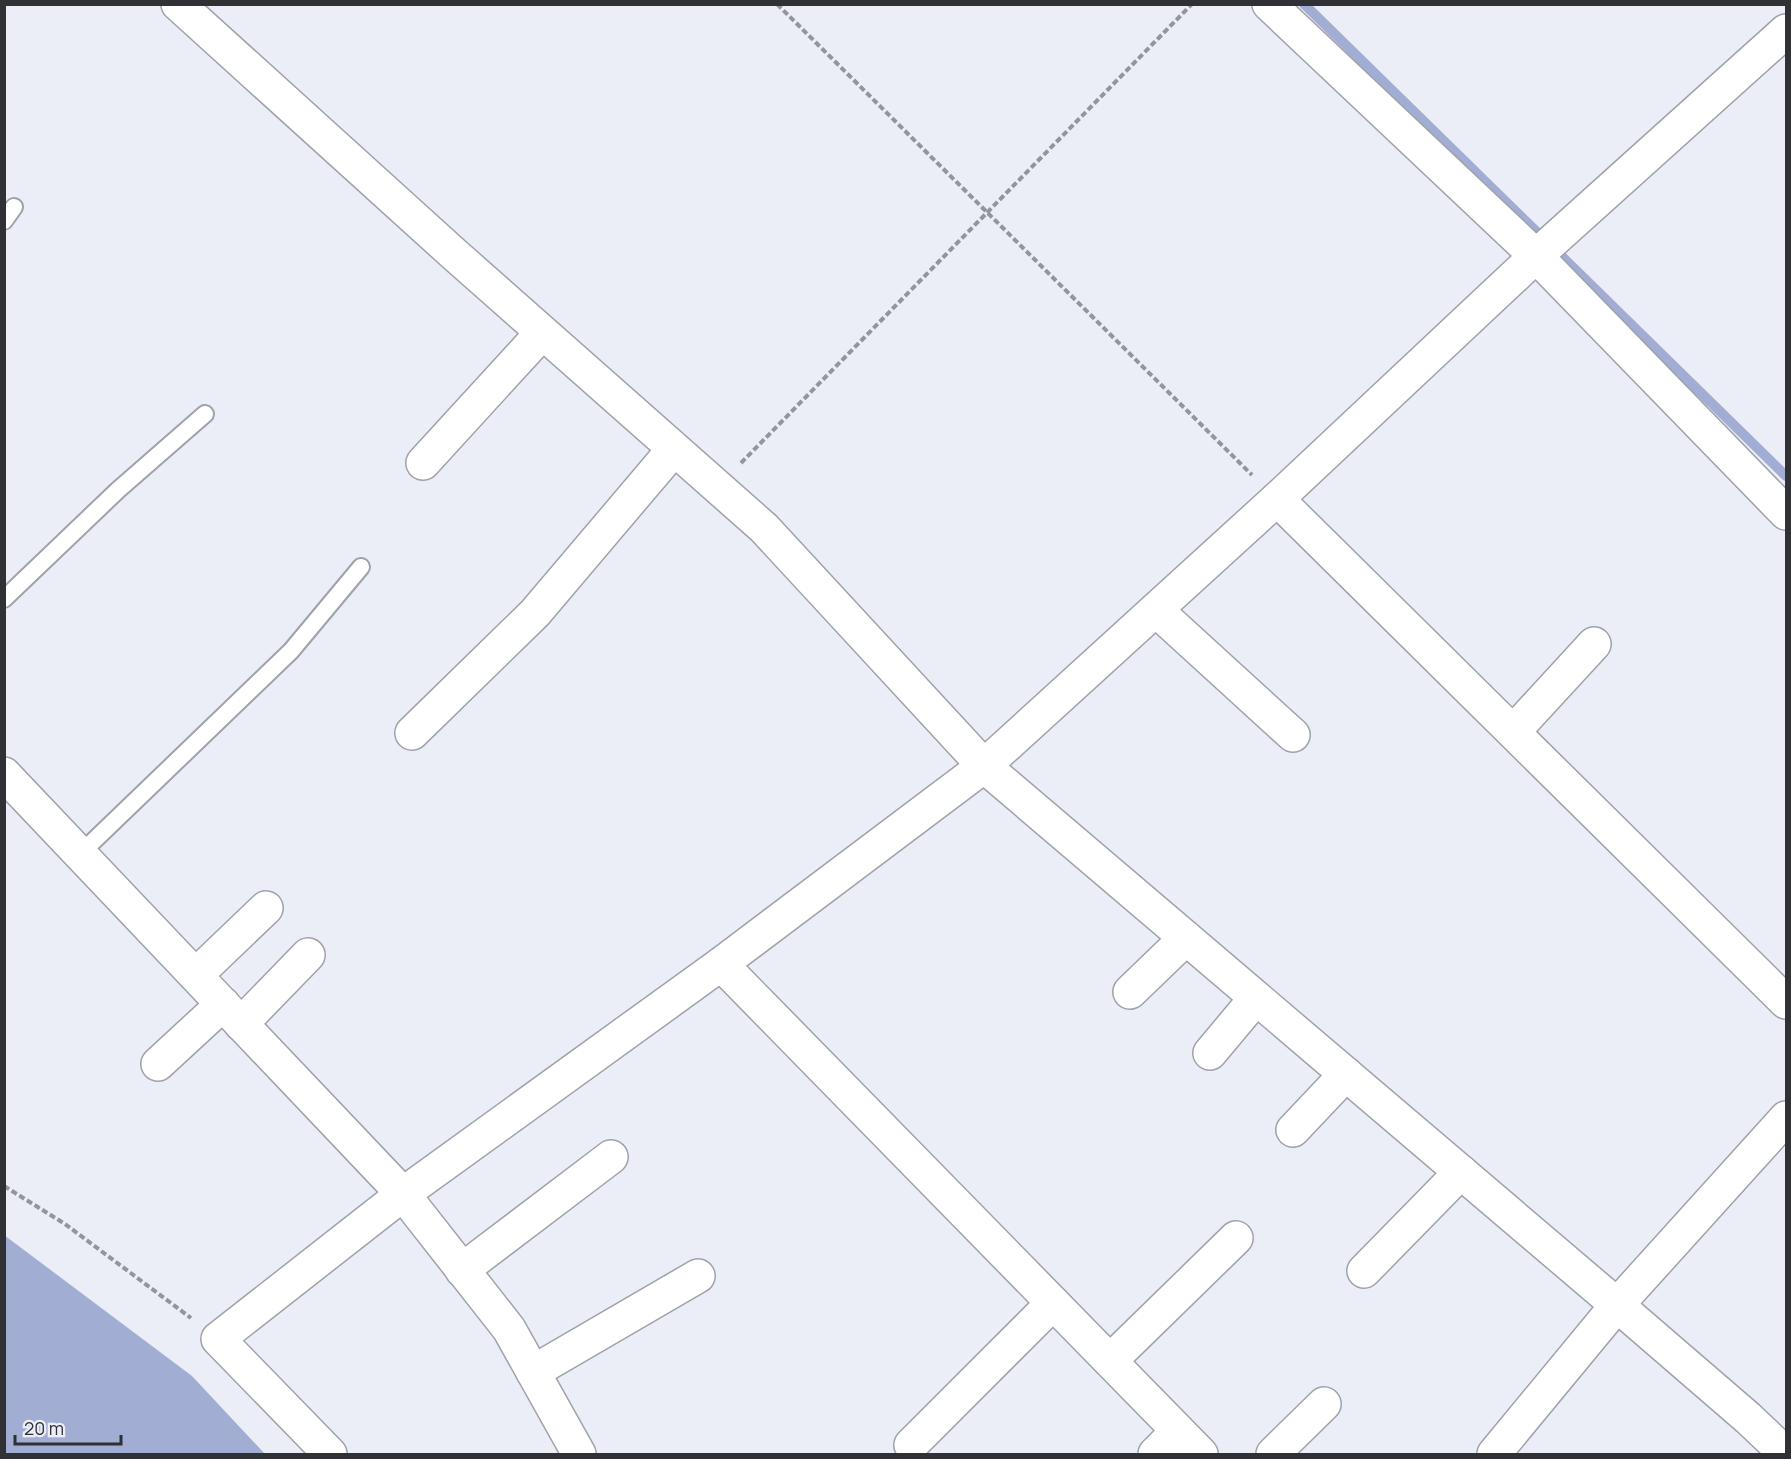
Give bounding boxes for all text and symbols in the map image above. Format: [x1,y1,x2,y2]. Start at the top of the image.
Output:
scale bar [15,1408,122,1446]
text: 20 m [24,1416,64,1440]

